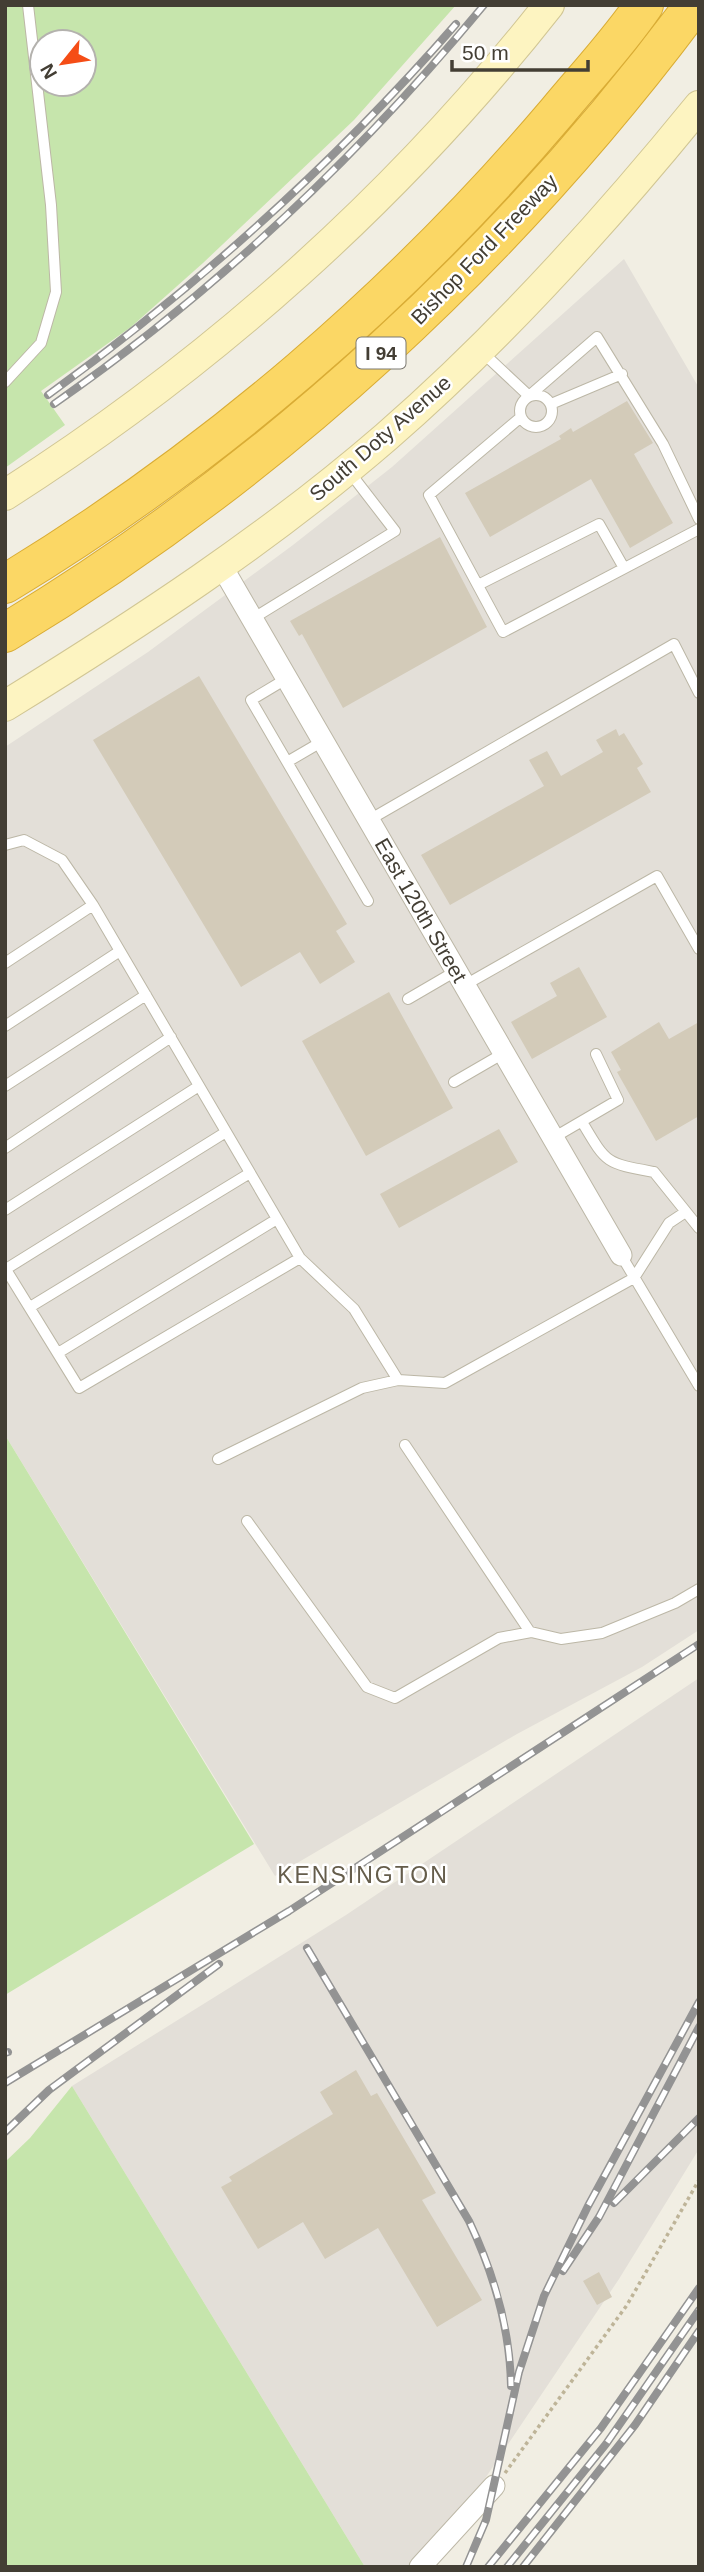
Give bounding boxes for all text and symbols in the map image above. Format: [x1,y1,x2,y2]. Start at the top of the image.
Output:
north arrow [28,28,98,98]
scale bar [452,28,588,72]
text: 50 m [462,41,509,64]
text: N [36,60,61,82]
street label: Bishop Ford Freeway [406,169,562,329]
road number: I 94 [356,338,406,368]
street label: South Doty Avenue [305,370,455,506]
street label: East 120th Street [370,834,472,986]
district label: KENSINGTON [277,1862,449,1888]

